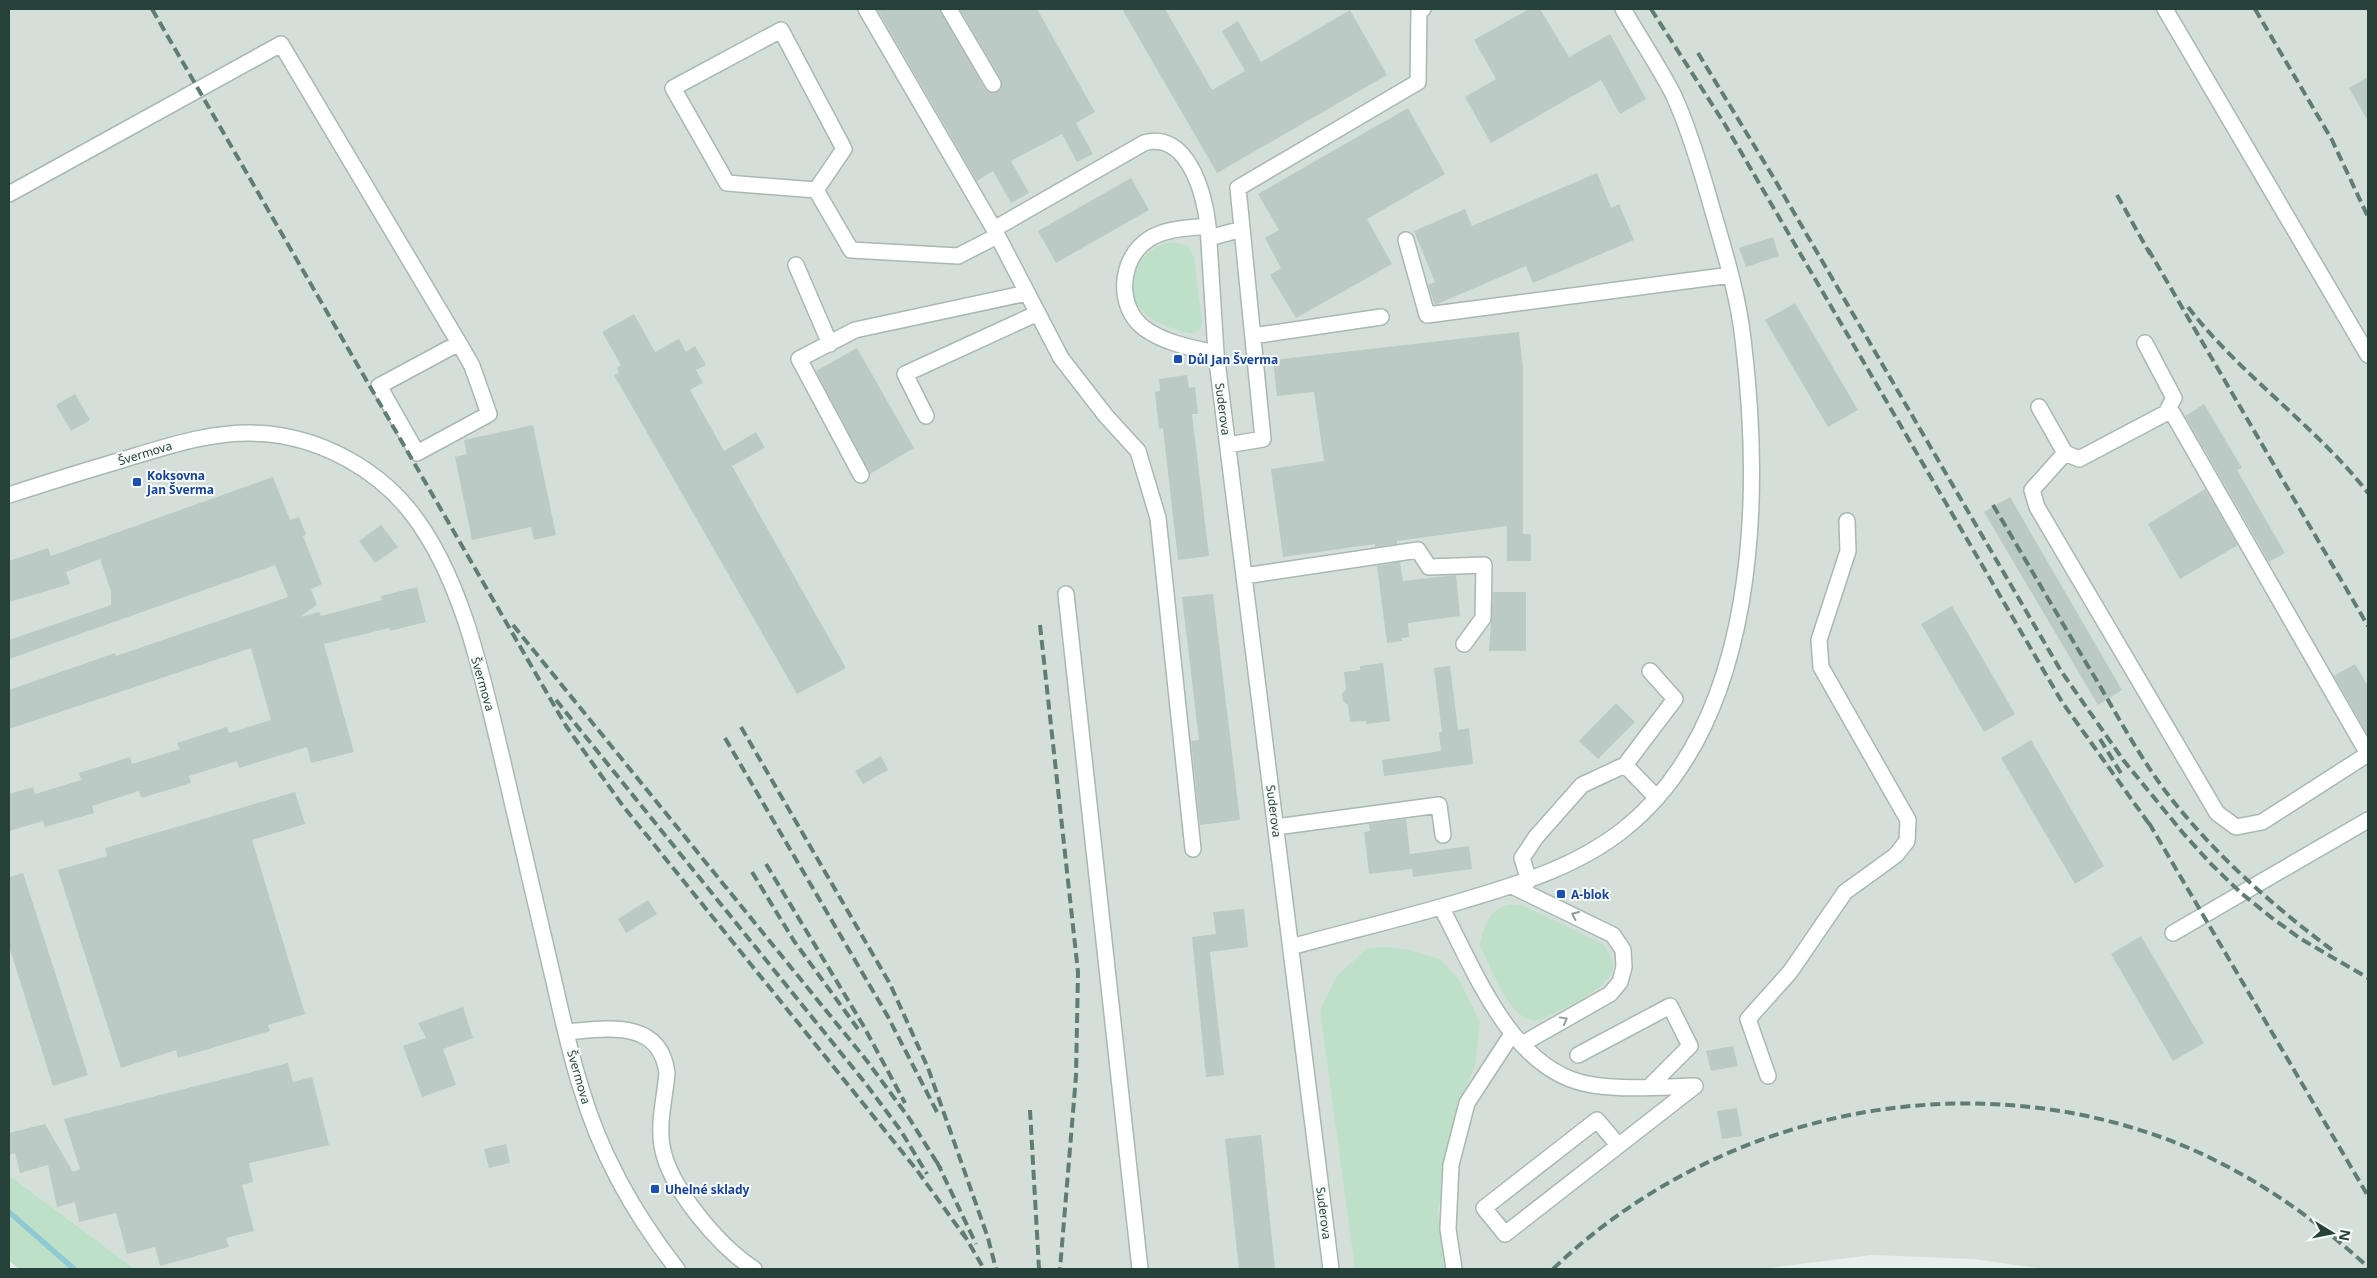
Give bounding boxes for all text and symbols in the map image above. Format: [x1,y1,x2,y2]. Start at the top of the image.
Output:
place label: Důl Jan Šverma [1188,351,1278,368]
marker: Důl Jan Šverma [1172,353,1184,365]
street label: Suderova [1211,382,1235,436]
street label: Švermova [116,437,174,469]
place label: Koksovna Jan Šverma [146,467,214,498]
marker: Koksovna Jan Šverma [131,476,143,488]
street label: Švermova [467,655,499,713]
street label: Suderova [1262,784,1286,838]
place label: A-blok [1571,886,1610,903]
marker: A-blok [1555,888,1567,900]
one-way arrow [1571,911,1580,922]
one-way arrow [1559,1017,1568,1027]
street label: Švermova [563,1048,595,1106]
place label: Uhelné sklady [665,1181,750,1198]
marker: Uhelné sklady [649,1183,661,1195]
street label: Suderova [1312,1186,1336,1240]
north arrow [2307,1208,2357,1258]
text: N [2335,1228,2356,1243]

